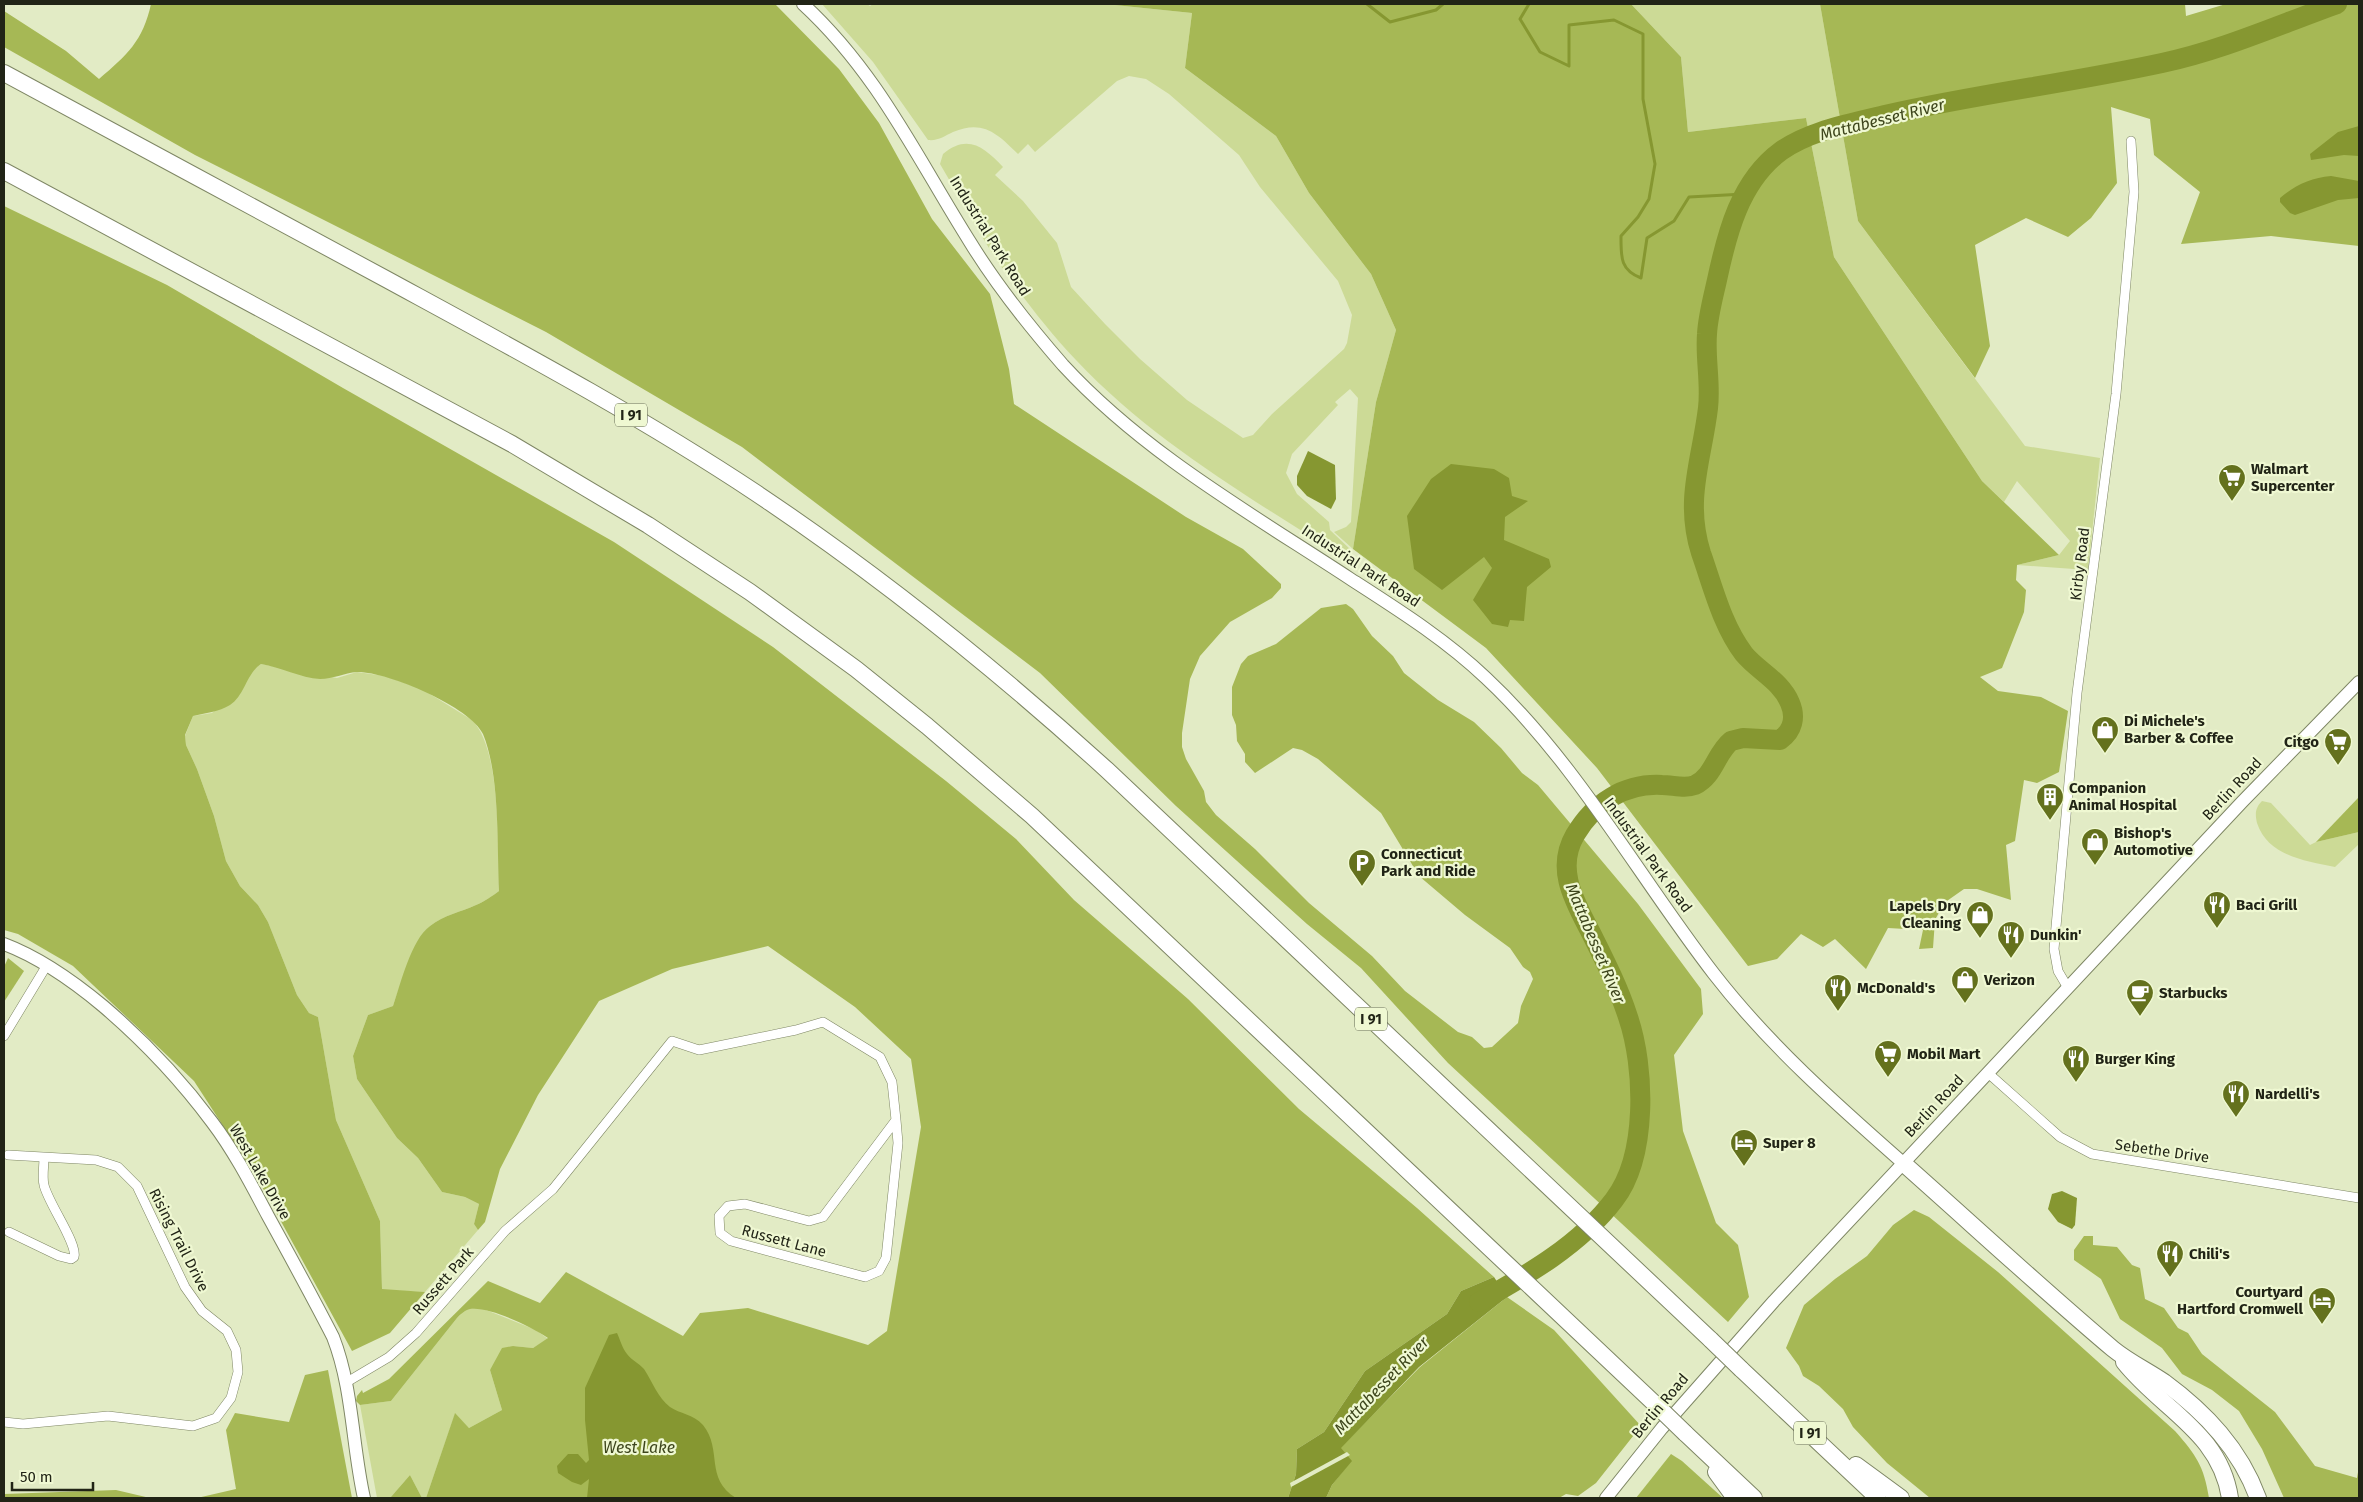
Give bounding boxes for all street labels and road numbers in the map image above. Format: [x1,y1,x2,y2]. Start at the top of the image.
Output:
street label: Industrial Park Road [946,173,1034,299]
road number: I 91 [615,404,647,426]
street label: Industrial Park Road [1298,521,1424,611]
street label: Kirby Road [2067,526,2093,602]
street label: Berlin Road [2198,754,2266,824]
street label: Industrial Park Road [1600,794,1696,916]
road number: I 91 [1355,1008,1387,1030]
street label: Berlin Road [1900,1071,1968,1141]
street label: West Lake Drive [225,1121,295,1223]
street label: Sebethe Drive [2114,1135,2210,1167]
street label: Rising Trail Drive [145,1185,213,1295]
street label: Russett Lane [740,1221,828,1261]
street label: Russett Park [409,1243,478,1319]
street label: Berlin Road [1628,1370,1692,1442]
road number: I 91 [1794,1422,1826,1445]

